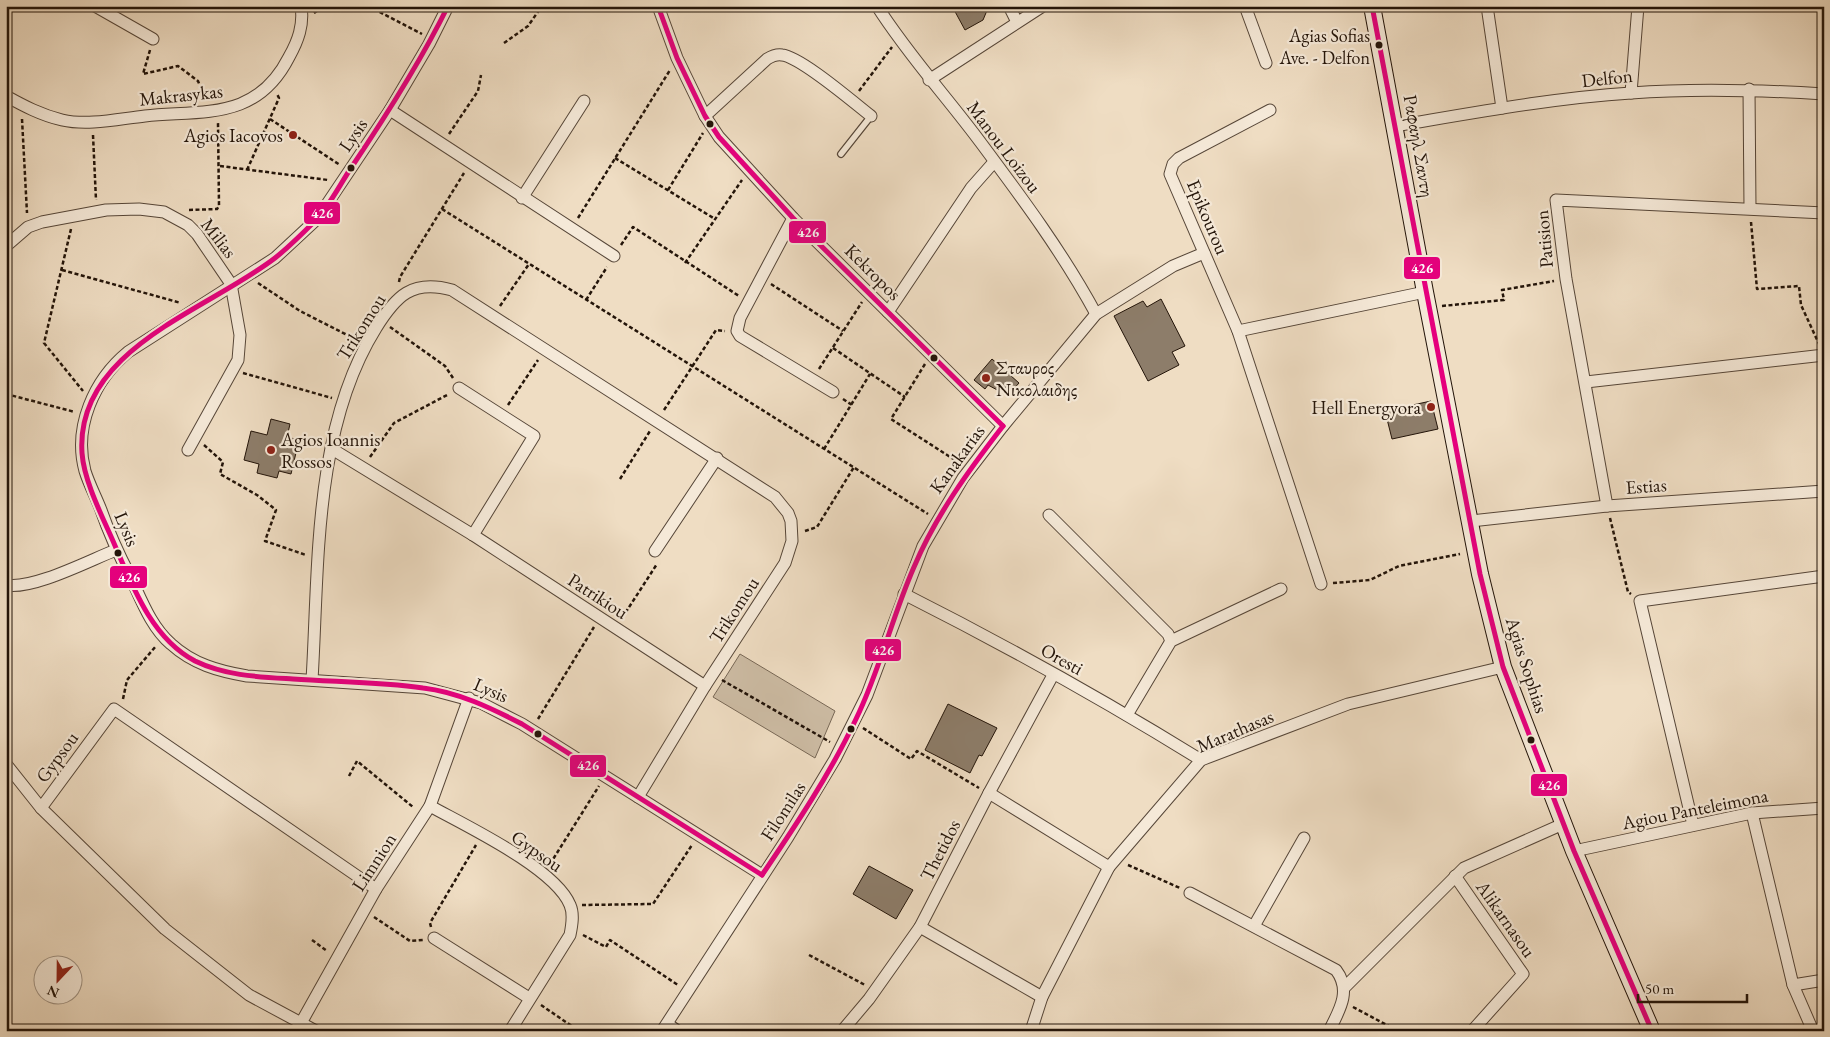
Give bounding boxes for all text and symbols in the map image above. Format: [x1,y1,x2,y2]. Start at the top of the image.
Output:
place label: Agias Sofias Ave. - Delfon [1278,24,1370,69]
marker: Agias Sofias Ave. - Delfon [1374,40,1384,50]
street label: Delfon [1580,63,1634,93]
street label: Makrasykas [138,78,224,112]
street label: Ραφαηλ Σαντη [1398,93,1440,199]
street label: Manou Loizou [961,96,1047,198]
street label: Lysis [333,113,373,157]
unlabelled marker [705,119,715,129]
place label: Agios Iacovos [183,123,283,148]
marker: Agios Iacovos [287,129,299,141]
unlabelled marker [346,163,356,173]
street label: Epikourou [1181,176,1235,258]
line badge: 426 [303,201,341,225]
text: 426 [311,204,334,222]
street label: Patision [1529,209,1559,269]
street label: Milias [195,213,243,263]
line badge: 426 [788,220,827,244]
text: 426 [797,223,820,241]
street label: Kekropos [839,238,907,306]
line badge: 426 [1403,256,1441,280]
text: 426 [1411,259,1434,277]
street label: Trikomou [331,289,391,365]
unlabelled marker [929,353,939,363]
place label: Σταυρος Νικολαιδης [996,355,1077,402]
marker: Σταυρος Νικολαιδης [980,372,992,384]
place label: Hell Energyora [1311,395,1421,420]
marker: Hell Energyora [1425,401,1437,413]
street label: Kanakarias [924,420,990,498]
place label: Agios Ioannis Rossos [280,427,380,474]
marker: Agios Ioannis Rossos [265,444,277,456]
street label: Estias [1625,472,1667,500]
street label: Lysis [109,508,145,550]
unlabelled marker [113,548,123,558]
line badge: 426 [109,565,148,589]
street label: Patrikiou [563,567,633,625]
text: 426 [118,568,141,586]
street label: Trikomou [703,572,765,648]
street label: Agias Sophias [1499,613,1554,716]
street label: Oresti [1036,637,1088,681]
line badge: 426 [864,638,902,662]
text: 426 [872,641,895,659]
street label: Lysis [470,672,512,708]
street label: Marathasas [1193,704,1277,758]
unlabelled marker [846,724,856,734]
street label: Gypsou [30,726,84,788]
unlabelled marker [533,729,543,739]
unlabelled marker [1526,735,1536,745]
line badge: 426 [569,754,607,778]
text: 426 [577,756,600,774]
line badge: 426 [1530,773,1568,797]
street label: Filomilas [755,776,811,846]
text: 426 [1538,776,1561,794]
street label: Agiou Panteleimona [1619,783,1771,836]
street label: Thetidos [914,815,966,885]
street label: Gypsou [506,824,568,878]
street label: Limnion [346,828,402,896]
street label: Alikarnasou [1470,875,1542,962]
north arrow [32,954,82,1004]
scale bar [1638,972,1746,1004]
text: 50 m [1645,979,1674,998]
text: N [44,981,62,1003]

